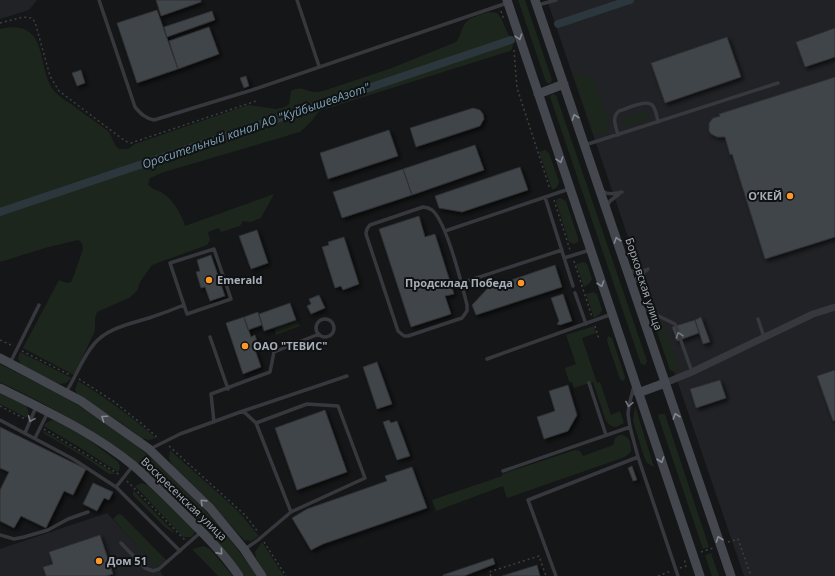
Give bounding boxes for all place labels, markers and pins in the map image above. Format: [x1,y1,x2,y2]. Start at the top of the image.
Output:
place label: О’КЕЙ [748,188,782,203]
marker: О’КЕЙ [785,191,795,201]
place label: Emerald [217,272,262,287]
marker: Emerald [204,275,214,285]
place label: Продсклад Победа [405,275,513,290]
marker: Продсклад Победа [516,278,526,288]
place label: ОАО "ТЕВИС" [253,338,327,353]
marker: ОАО "ТЕВИС" [240,341,250,351]
place label: Дом 51 [107,553,147,568]
marker: Дом 51 [94,556,104,566]

